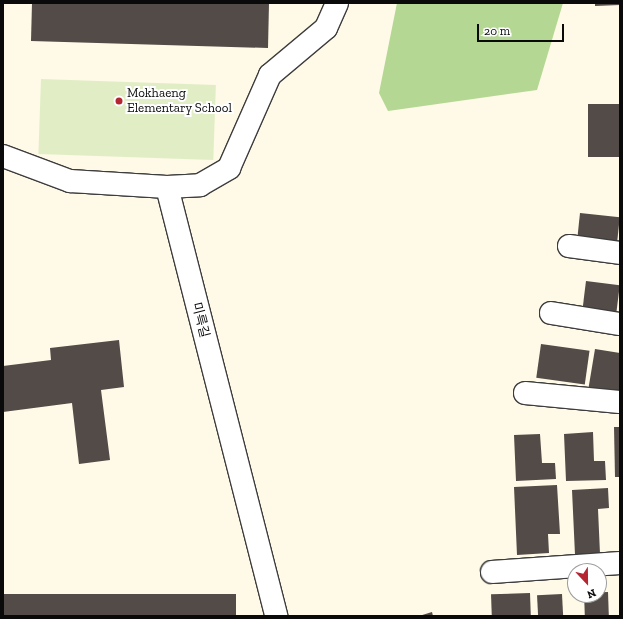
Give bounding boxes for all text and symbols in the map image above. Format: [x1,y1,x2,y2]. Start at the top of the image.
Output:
scale bar [479,16,566,42]
text: 20 m [484,24,510,38]
place label: Mokhaeng Elementary School [127,86,232,117]
marker: Mokhaeng Elementary School [114,96,124,106]
street label: 미륵길 [188,301,212,339]
north arrow [567,563,607,603]
text: N [585,586,598,601]

